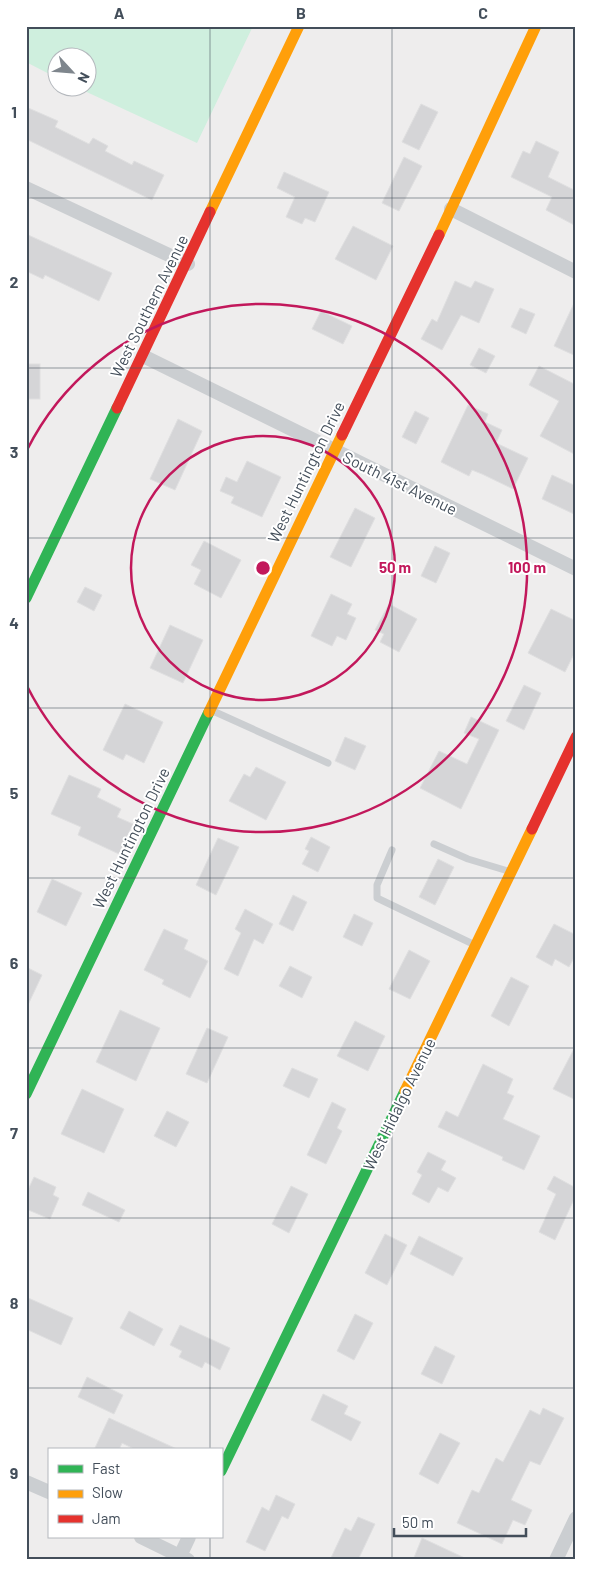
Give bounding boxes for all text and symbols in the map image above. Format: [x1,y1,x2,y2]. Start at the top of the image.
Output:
text: A [114,3,125,22]
text: B [296,3,306,22]
text: C [478,3,488,22]
north arrow [48,48,98,98]
text: N [74,70,94,86]
text: 1 [11,102,17,121]
street label: West Southern Avenue [106,231,191,380]
text: 2 [10,272,19,291]
street label: West Huntington Drive [263,398,348,546]
text: 3 [10,442,18,461]
street label: South 41st Avenue [340,447,460,518]
text: 50 m [379,558,411,576]
text: 100 m [508,558,546,576]
centre of rings [254,559,272,577]
text: 4 [9,613,19,632]
street label: West Huntington Drive [88,764,173,912]
text: 5 [10,783,19,802]
text: 6 [10,953,19,972]
street label: West Hidalgo Avenue [358,1035,439,1173]
text: 7 [10,1123,18,1142]
text: 8 [10,1293,19,1312]
legend [48,1448,222,1538]
text: Fast [92,1459,120,1477]
text: 9 [10,1463,18,1482]
text: Slow [92,1483,123,1501]
scale bar [394,1506,527,1538]
text: Jam [92,1509,121,1527]
text: 50 m [402,1513,434,1531]

